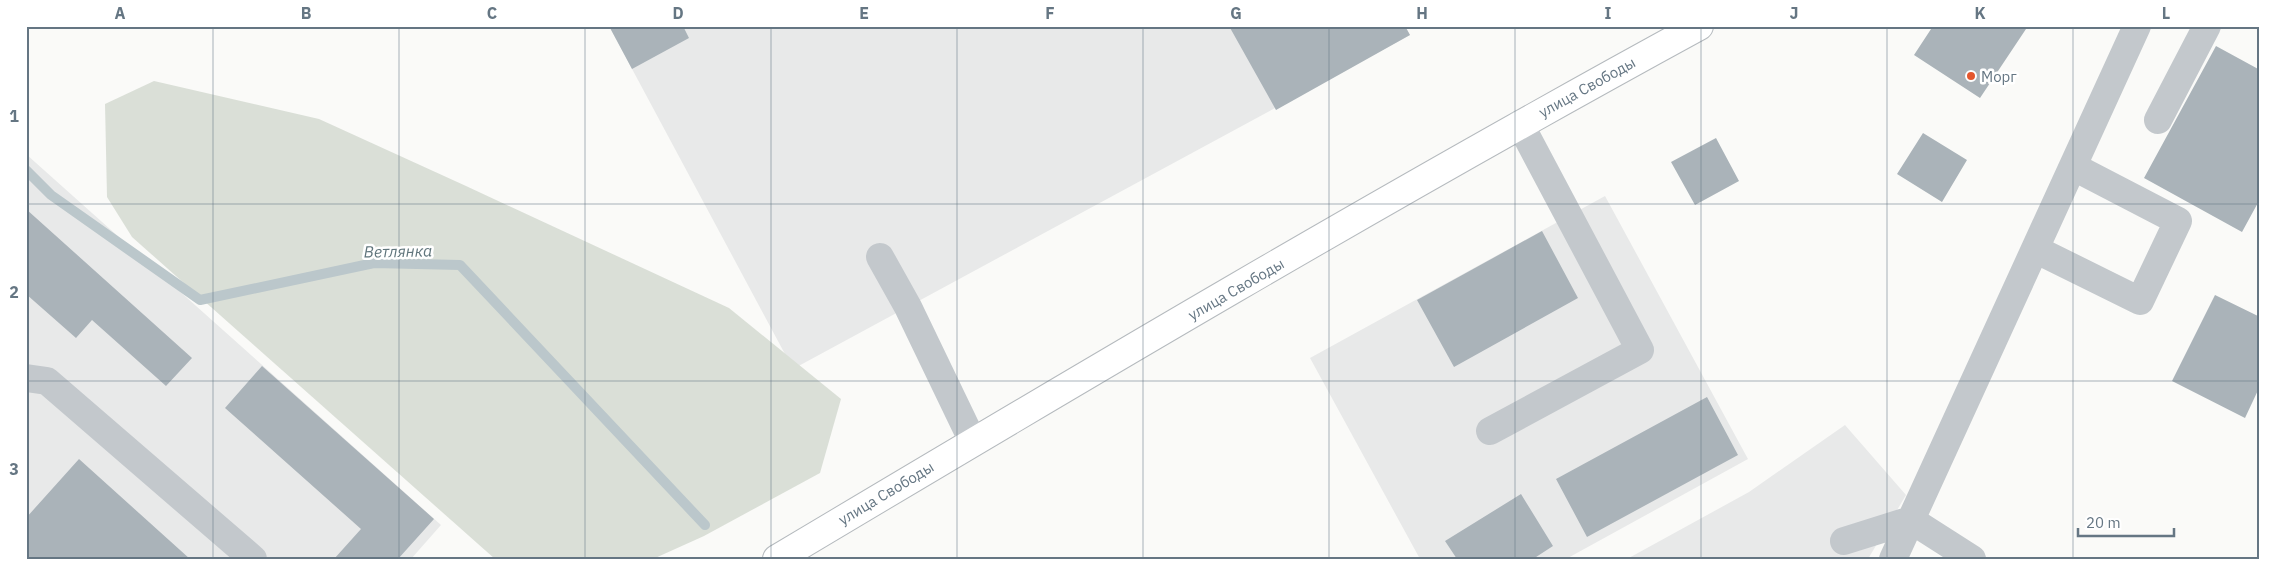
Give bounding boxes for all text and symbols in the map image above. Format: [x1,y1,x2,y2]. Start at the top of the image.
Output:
text: A [115,3,126,23]
text: B [301,3,312,23]
text: C [487,3,497,23]
text: D [672,3,684,23]
text: E [859,3,869,23]
text: F [1045,3,1055,23]
text: G [1230,3,1242,23]
text: H [1416,3,1428,23]
text: I [1605,3,1612,23]
text: J [1790,3,1798,23]
text: K [1974,3,1986,23]
text: L [2162,3,2170,23]
street label: улица Свободы [1535,53,1639,121]
place label: Морг [1981,67,2017,86]
marker: Морг [1965,70,1977,82]
text: 1 [9,106,19,126]
water label: Ветлянка [364,240,432,262]
street label: улица Свободы [1185,254,1287,324]
text: 2 [9,282,19,302]
street label: улица Свободы [835,457,937,529]
text: 3 [9,459,19,479]
scale bar [2078,505,2175,537]
text: 20 m [2086,513,2121,532]

